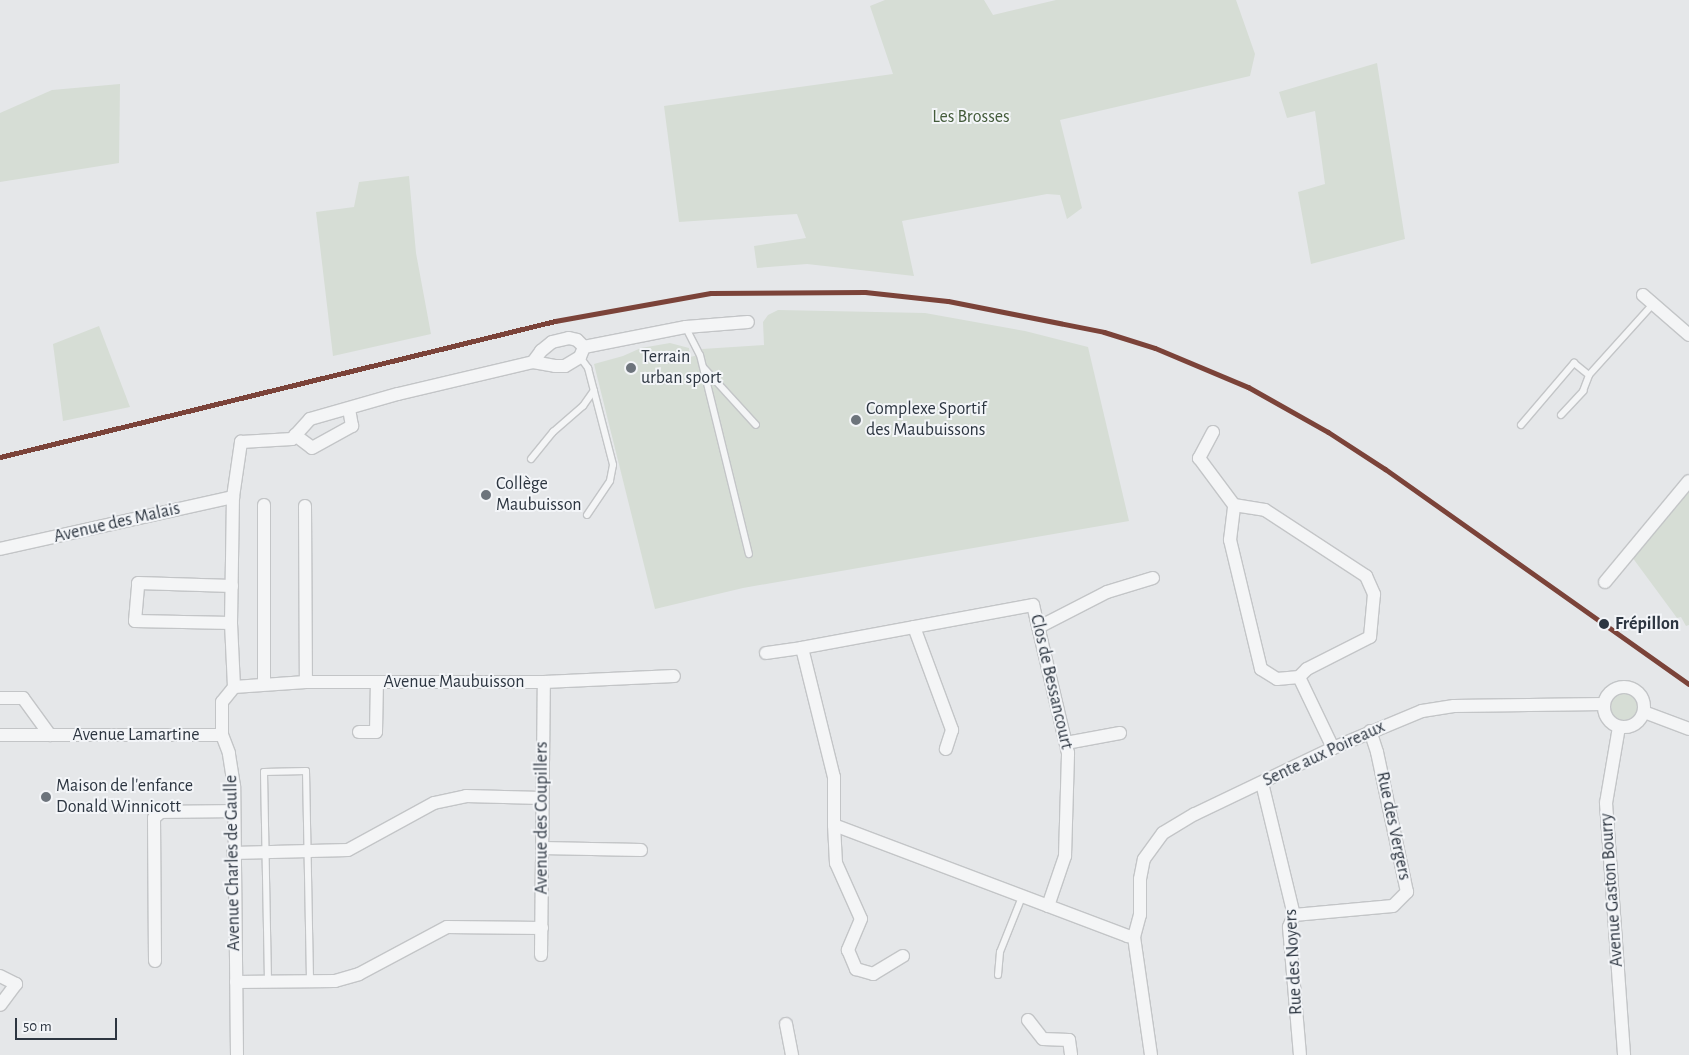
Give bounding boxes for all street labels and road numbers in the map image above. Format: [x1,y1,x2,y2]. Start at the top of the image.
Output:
street label: Avenue des Malais [52,498,182,548]
street label: Clos de Bessancourt [1025,612,1077,752]
street label: Avenue Maubuisson [383,671,525,693]
street label: Sente aux Poireaux [1260,716,1388,792]
street label: Avenue Lamartine [72,724,200,746]
street label: Avenue des Coupillers [531,742,553,894]
street label: Rue des Vergers [1371,770,1415,882]
street label: Avenue Charles de Gaulle [221,775,245,951]
street label: Avenue Gaston Bourry [1596,812,1628,968]
street label: Rue des Noyers [1280,908,1308,1016]

